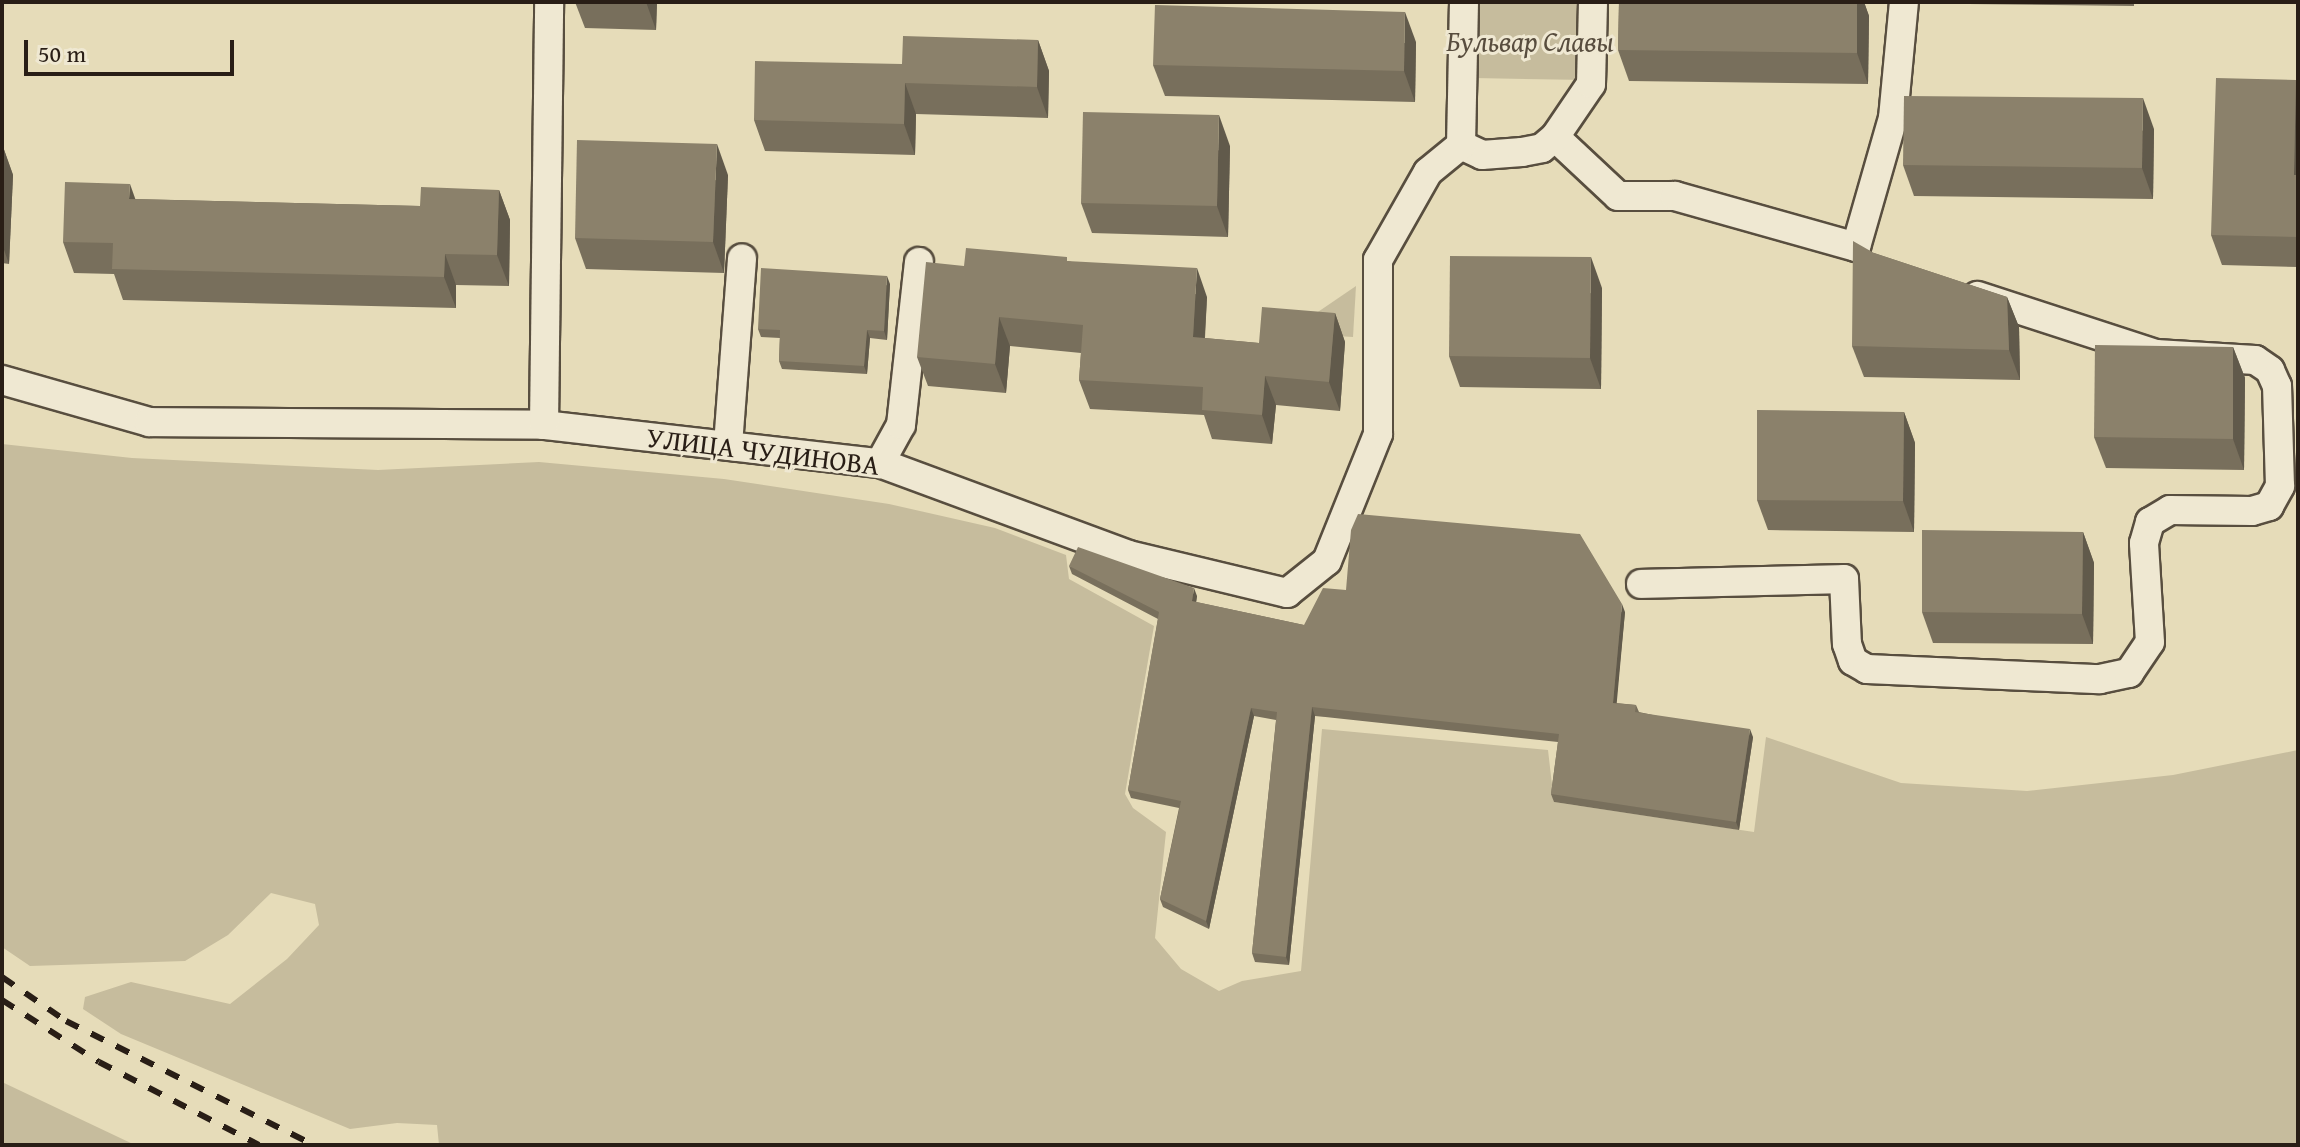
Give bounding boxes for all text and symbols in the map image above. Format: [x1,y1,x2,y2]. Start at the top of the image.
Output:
scale bar [28,24,238,74]
park label: Бульвар Славы [1446,24,1614,58]
text: 50 m [38,36,86,71]
street label: УЛИЦА ЧУДИНОВА [645,420,881,482]

